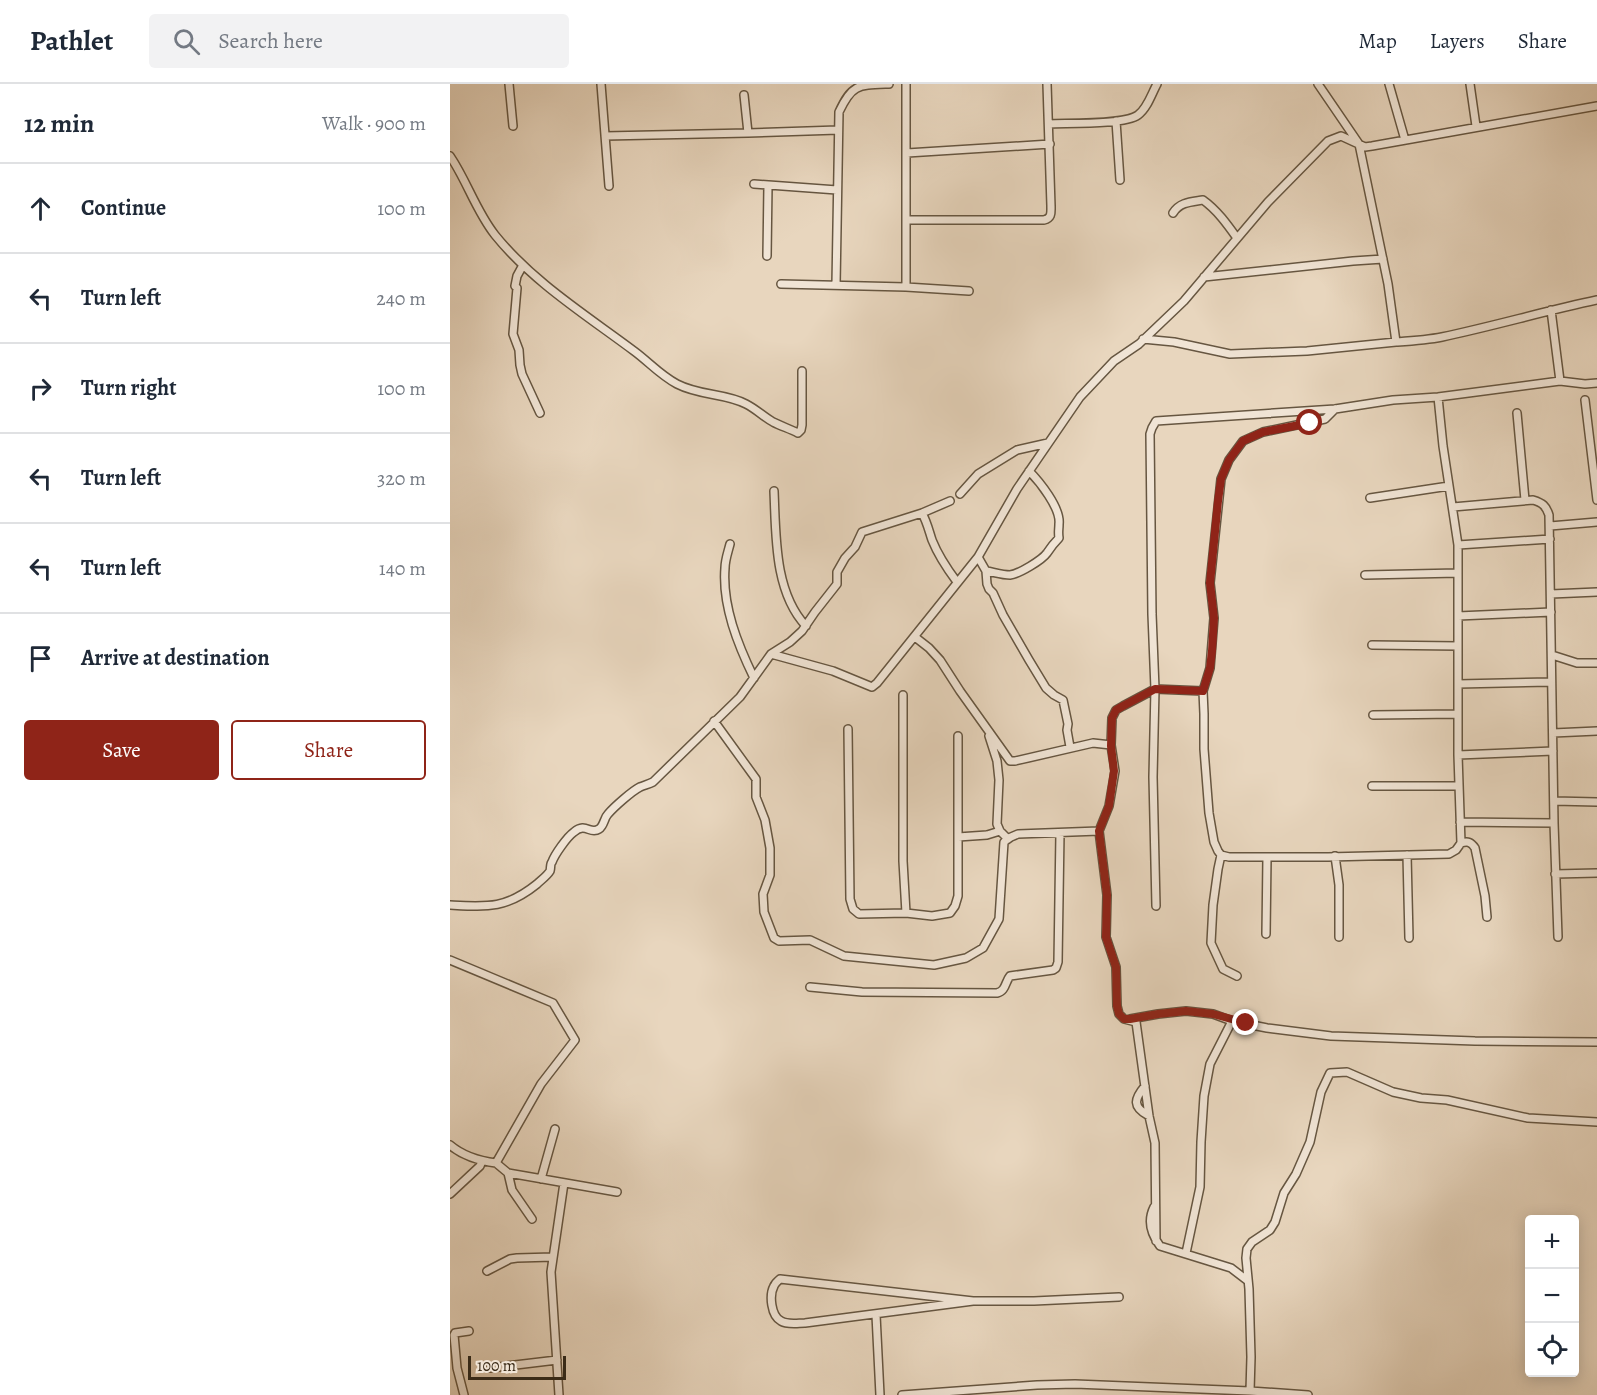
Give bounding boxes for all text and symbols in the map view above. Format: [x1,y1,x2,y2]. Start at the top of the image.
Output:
search box [149,14,569,68]
text: Pathlet [30,22,113,60]
icon: search [170,25,203,58]
text: Search here [218,26,323,56]
text: Map [1358,27,1397,55]
text: Layers [1430,27,1485,55]
text: Share [1518,27,1567,55]
text: 12 min [24,106,94,141]
text: Walk · 900 m [322,110,426,137]
icon: ahead [24,192,57,225]
text: Continue [81,193,166,223]
text: 100 m [377,195,426,222]
icon: left [24,282,57,315]
text: Turn left [81,283,161,313]
text: 240 m [376,285,426,312]
icon: right [24,372,57,405]
text: Turn right [81,373,177,403]
text: 100 m [377,375,426,402]
route start [1296,409,1322,435]
icon: left [24,462,57,495]
text: Turn left [81,463,161,493]
text: 320 m [377,465,426,492]
icon: left [24,552,57,585]
text: Turn left [81,553,161,583]
text: 140 m [379,555,426,582]
icon: arrive [24,642,57,675]
text: Arrive at destination [81,643,270,673]
button: Save [24,720,219,780]
button: Share [231,720,426,780]
route end [1232,1009,1258,1035]
map controls [1525,1215,1579,1377]
button: + [1525,1215,1579,1269]
button: − [1525,1269,1579,1323]
button: locate [1525,1323,1579,1377]
scale bar [468,1353,566,1380]
text: 100 m [477,1355,516,1377]

